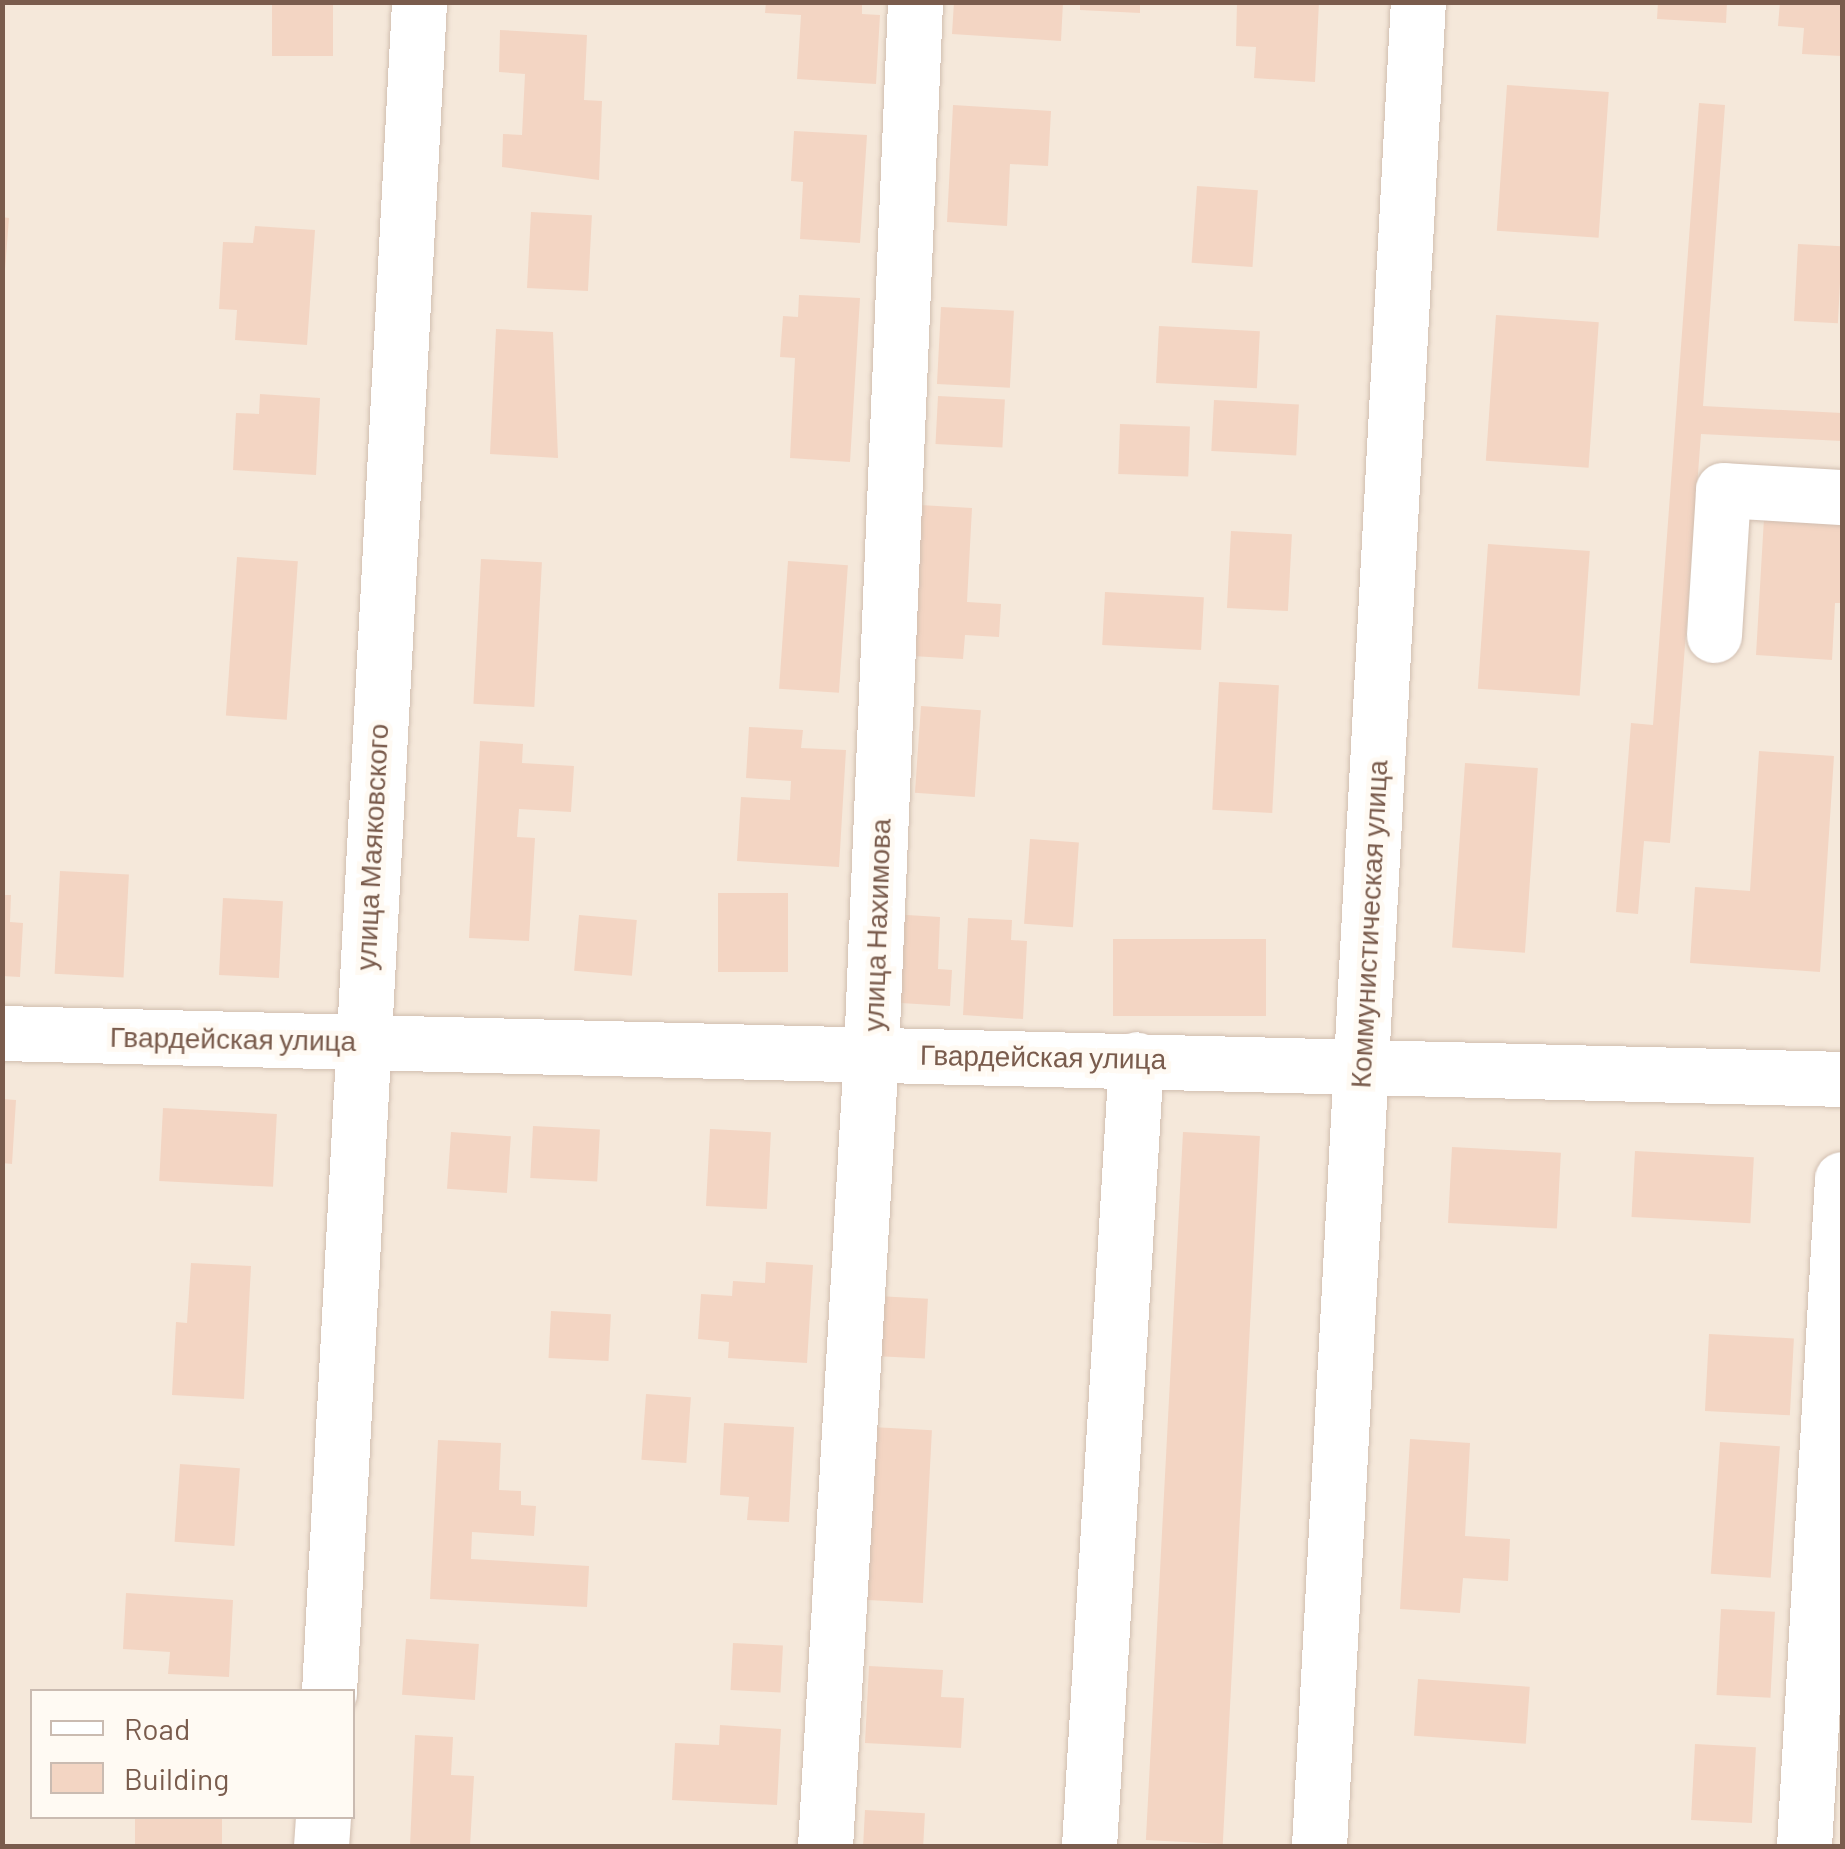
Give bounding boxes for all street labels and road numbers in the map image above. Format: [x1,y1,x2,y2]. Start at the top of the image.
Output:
street label: улица Маяковского [348,723,394,971]
street label: Коммунистическая улица [1343,759,1393,1089]
street label: улица Нахимова [855,818,897,1032]
street label: Гвардейская улица [110,1019,356,1057]
street label: Гвардейская улица [920,1037,1166,1075]

